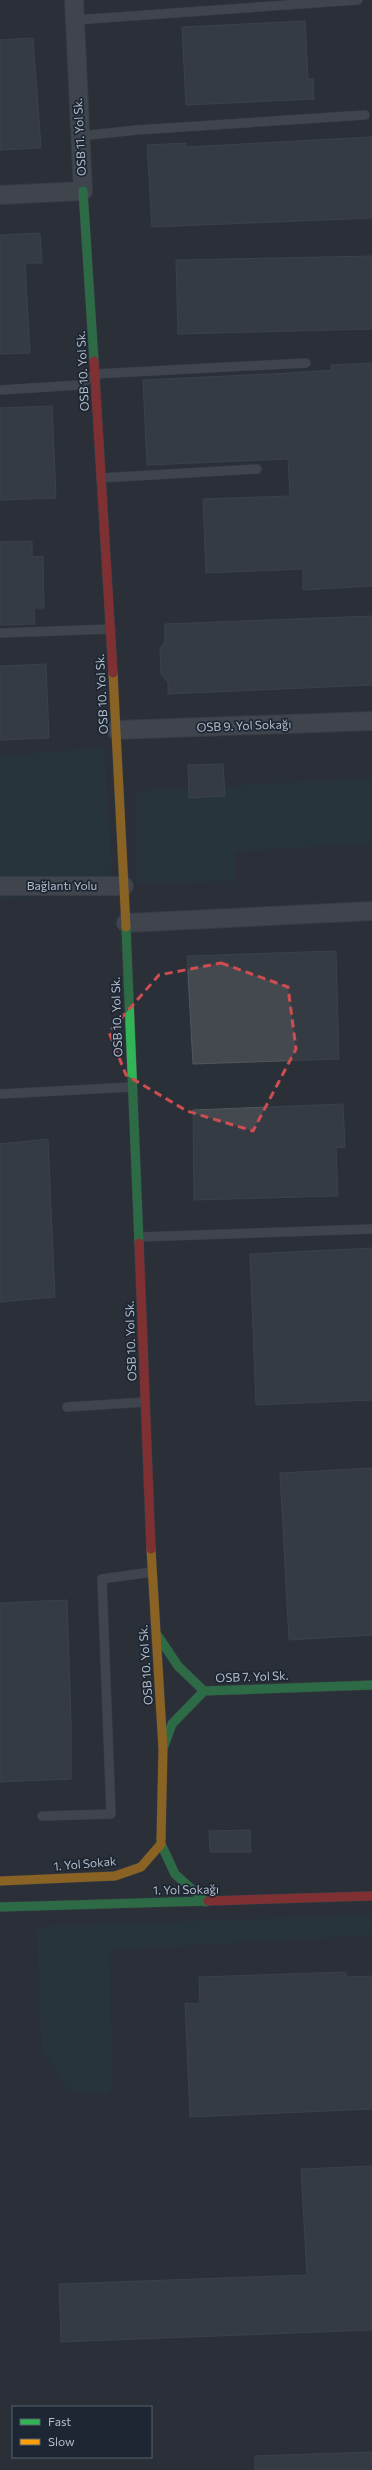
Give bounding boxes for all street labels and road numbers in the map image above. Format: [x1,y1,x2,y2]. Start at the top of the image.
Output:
street label: OSB 11. Yol Sk. [70,98,88,176]
street label: OSB 10. Yol Sk. [73,330,91,412]
street label: OSB 10. Yol Sk. [92,653,110,735]
street label: OSB 9. Yol Sokağı [196,716,292,734]
street label: Bağlantı Yolu [27,878,97,892]
street label: OSB 10. Yol Sk. [108,976,124,1057]
street label: OSB 10. Yol Sk. [122,1300,138,1381]
street label: OSB 10. Yol Sk. [135,1624,155,1706]
street label: OSB 7. Yol Sk. [215,1668,289,1684]
street label: 1. Yol Sokak [53,1853,117,1873]
street label: 1. Yol Sokağı [153,1881,219,1897]

